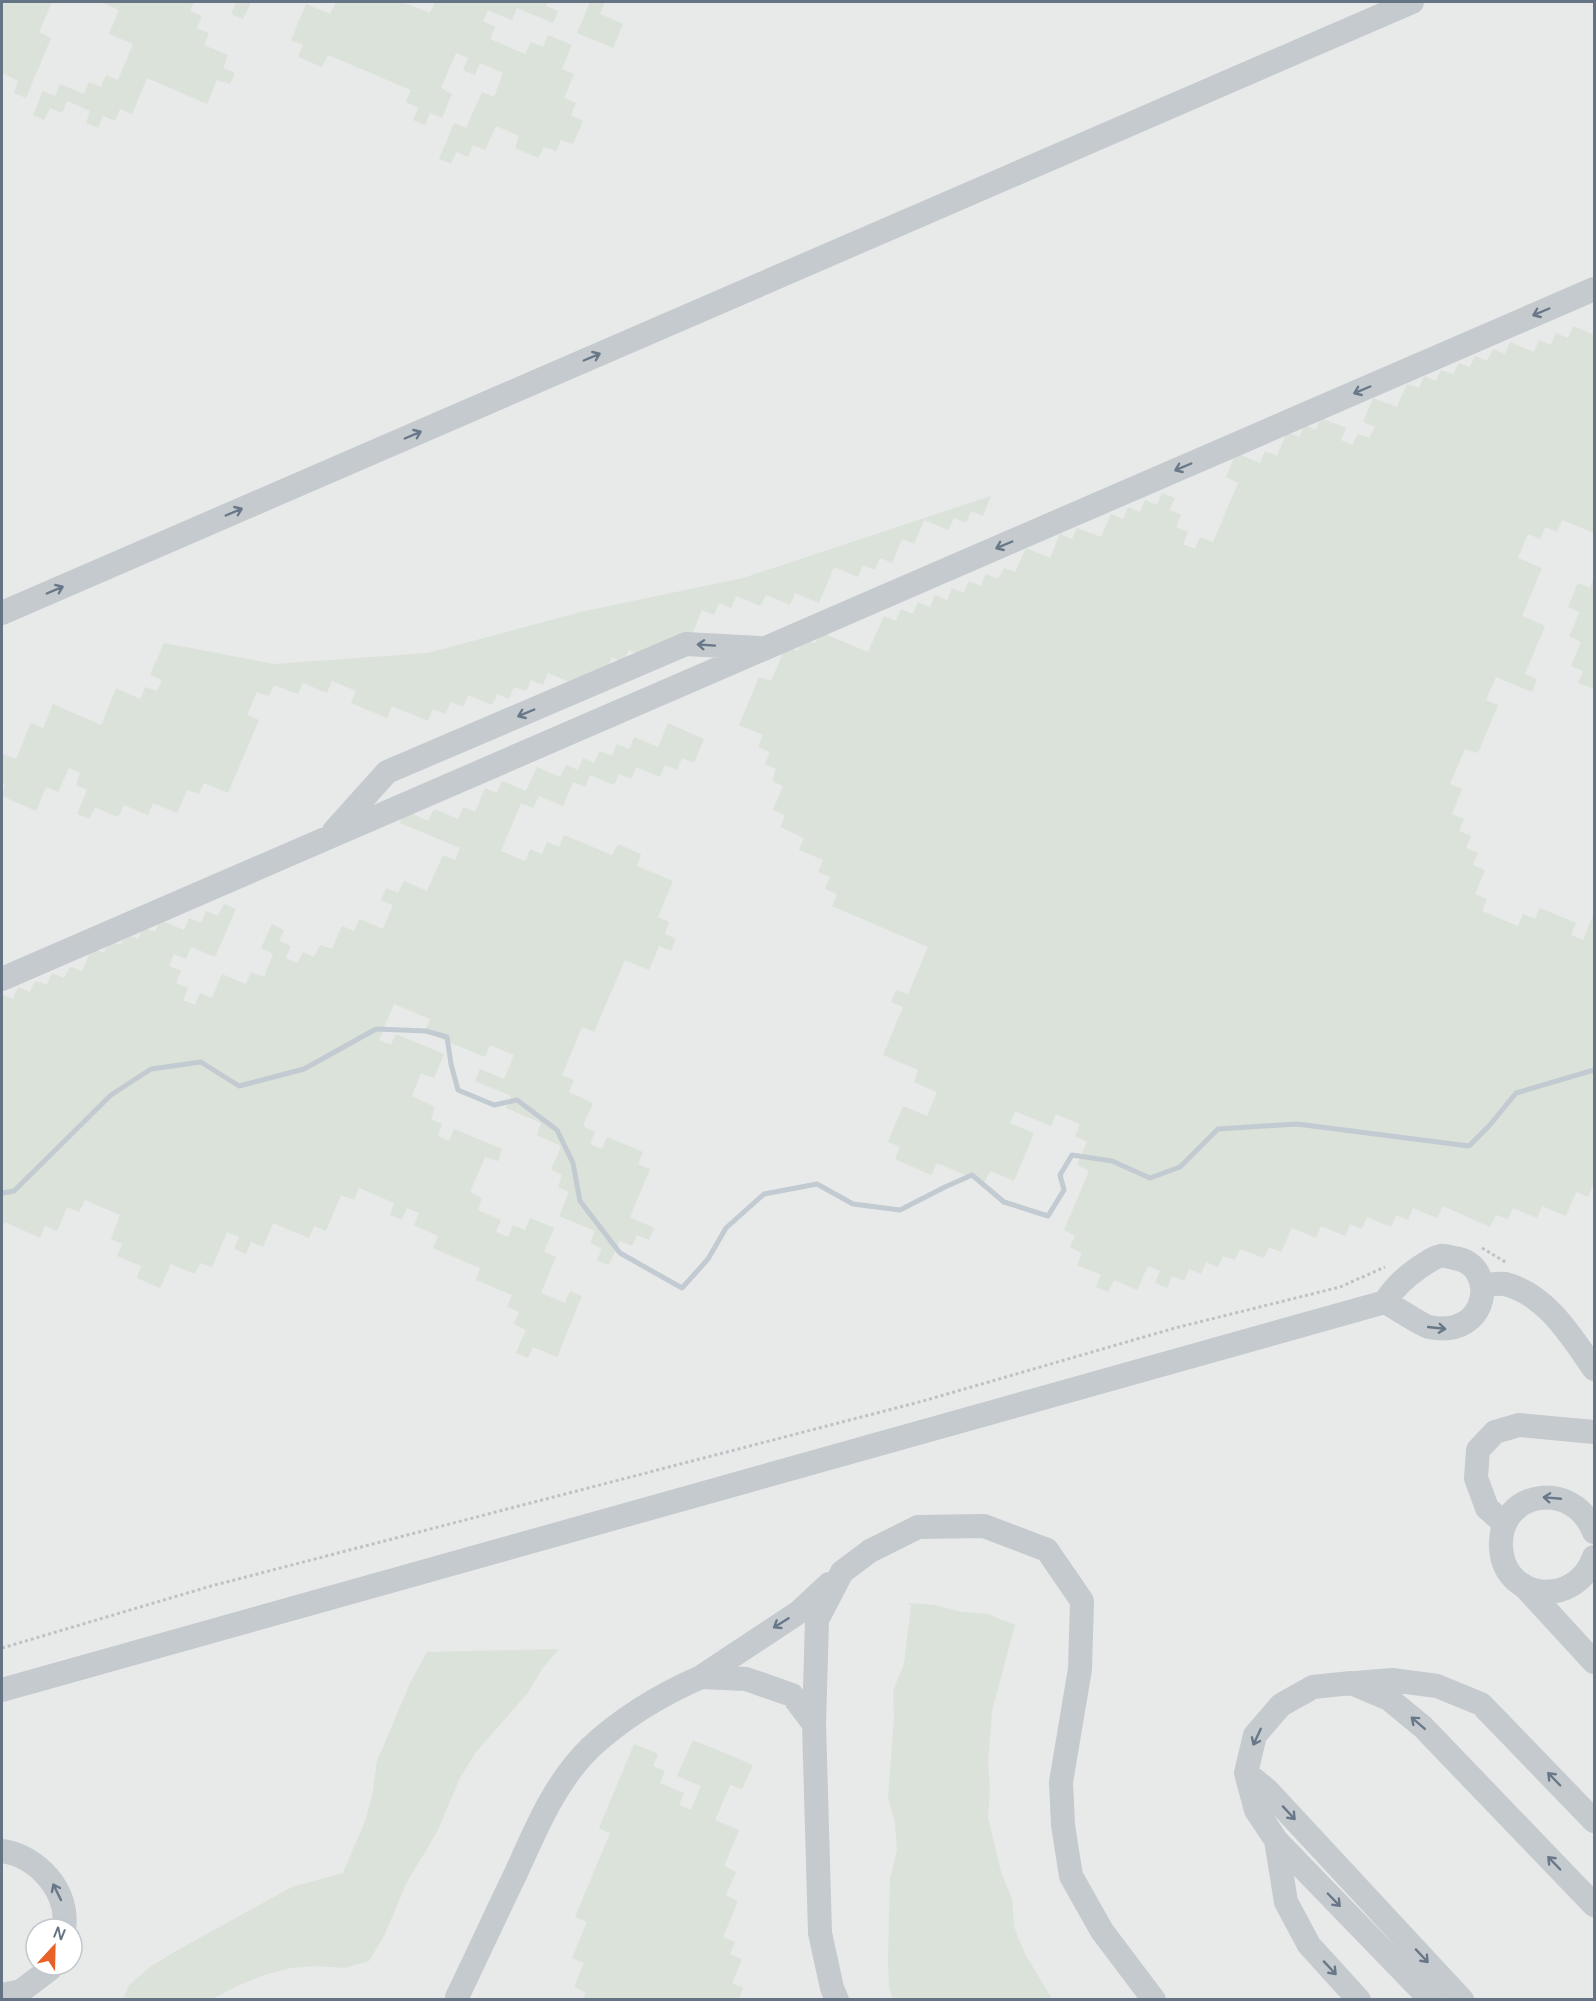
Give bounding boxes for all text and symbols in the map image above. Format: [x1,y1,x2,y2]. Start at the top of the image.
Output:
one-way arrow [1532,307,1550,318]
one-way arrow [582,351,601,362]
one-way arrow [1353,385,1372,396]
one-way arrow [403,429,422,440]
one-way arrow [1174,462,1193,473]
one-way arrow [224,506,243,517]
one-way arrow [995,540,1014,551]
one-way arrow [46,584,64,595]
one-way arrow [697,639,717,650]
one-way arrow [517,707,535,719]
one-way arrow [1427,1323,1446,1334]
one-way arrow [1543,1492,1562,1503]
one-way arrow [773,1617,790,1630]
one-way arrow [1411,1716,1426,1730]
one-way arrow [1250,1728,1262,1746]
one-way arrow [1546,1771,1561,1786]
one-way arrow [1281,1806,1296,1821]
one-way arrow [1547,1856,1561,1871]
one-way arrow [51,1883,63,1901]
one-way arrow [1326,1892,1341,1907]
north arrow [24,1917,84,1977]
text: N [50,1921,69,1945]
one-way arrow [1414,1948,1428,1963]
one-way arrow [1322,1960,1337,1975]

